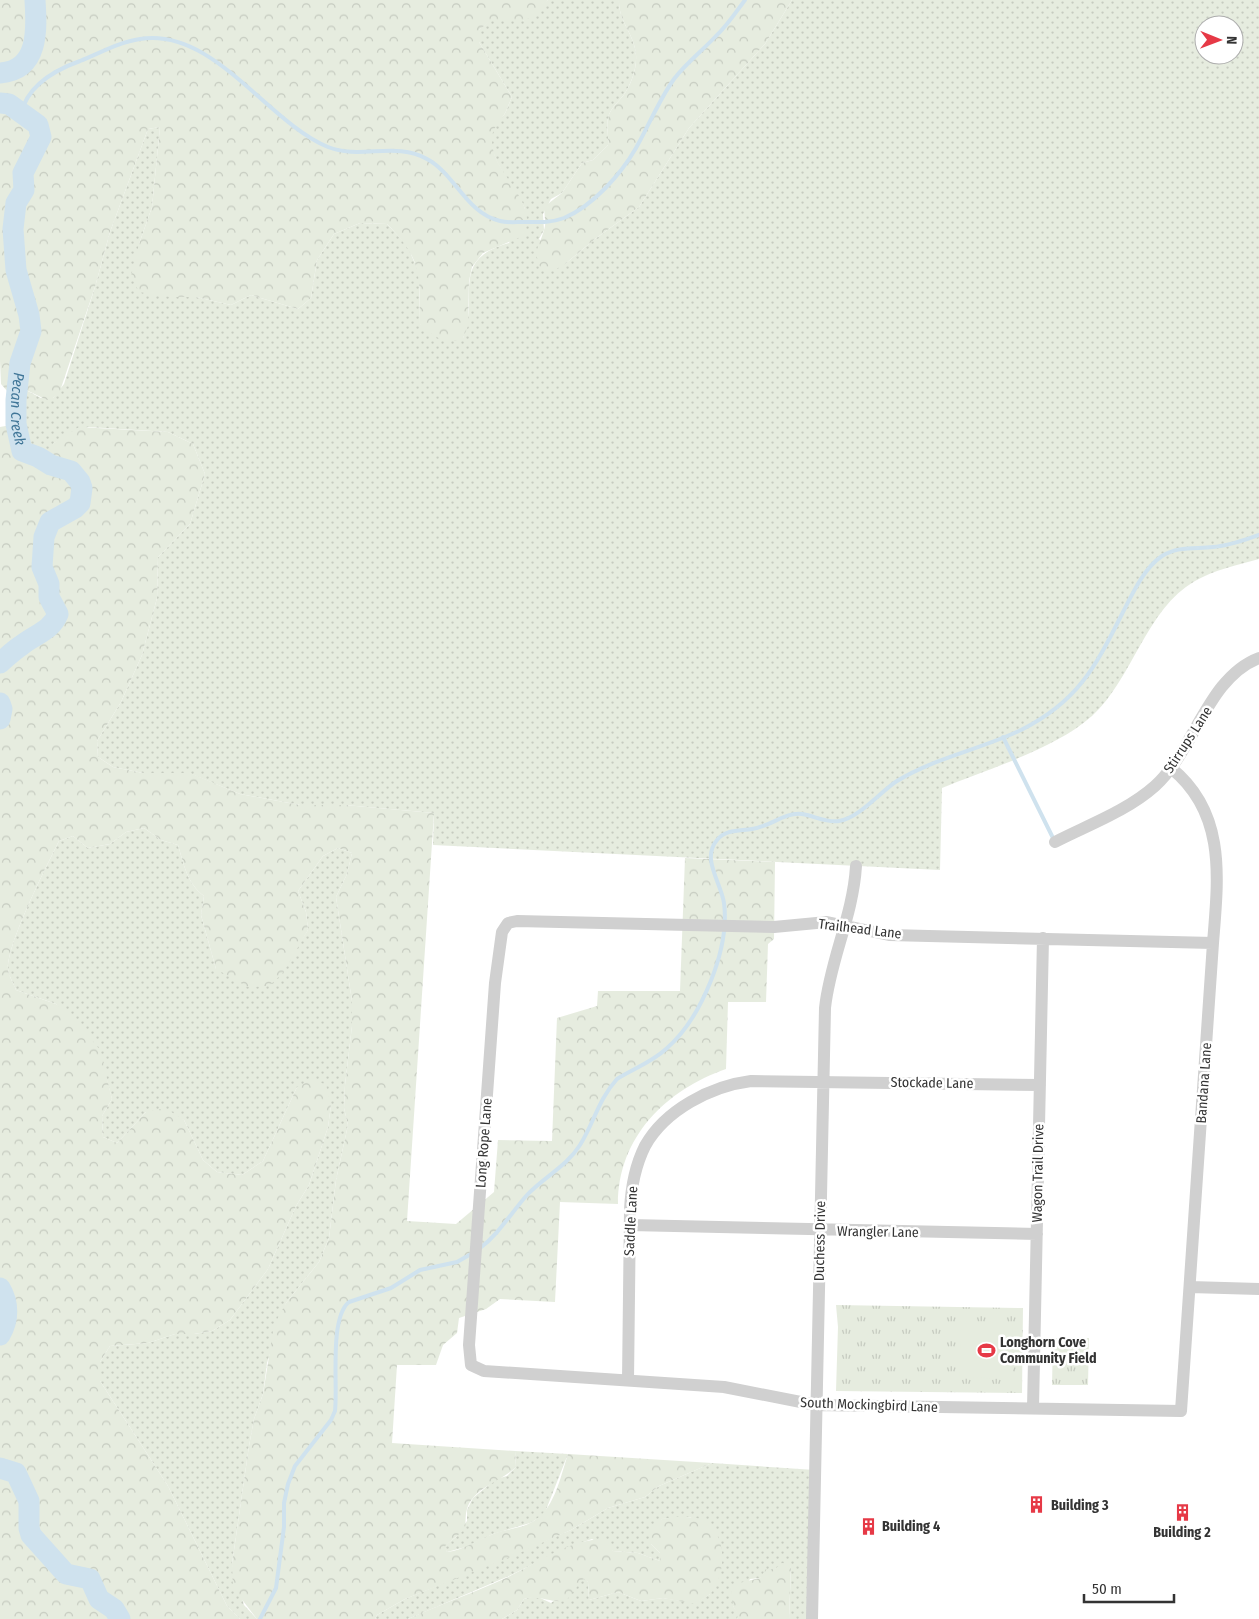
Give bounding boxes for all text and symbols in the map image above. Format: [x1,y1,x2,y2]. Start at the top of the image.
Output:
north arrow [1194,15,1244,65]
text: N [1223,36,1240,45]
water label: Pecan Creek [7,371,30,448]
street label: Stirrups Lane [1160,703,1216,777]
street label: Trailhead Lane [817,915,903,943]
street label: Bandana Lane [1193,1042,1215,1124]
street label: Stockade Lane [890,1074,974,1092]
street label: Long Rope Lane [472,1097,496,1189]
street label: Wagon Trail Drive [1029,1123,1047,1222]
street label: Saddle Lane [621,1186,641,1256]
street label: Duchess Drive [811,1201,829,1281]
street label: Wrangler Lane [837,1223,919,1241]
place label: Longhorn Cove Community Field [1000,1334,1097,1367]
sports icon: Longhorn Cove Community Field [976,1340,996,1360]
street label: South Mockingbird Lane [800,1394,938,1416]
building icon: Building 3 [1027,1495,1047,1515]
place label: Building 3 [1051,1497,1109,1514]
building icon: Building 2 [1172,1502,1192,1522]
building icon: Building 4 [858,1516,878,1536]
place label: Building 4 [882,1518,940,1535]
place label: Building 2 [1153,1524,1211,1541]
scale bar [1084,1572,1174,1604]
text: 50 m [1092,1580,1122,1598]

